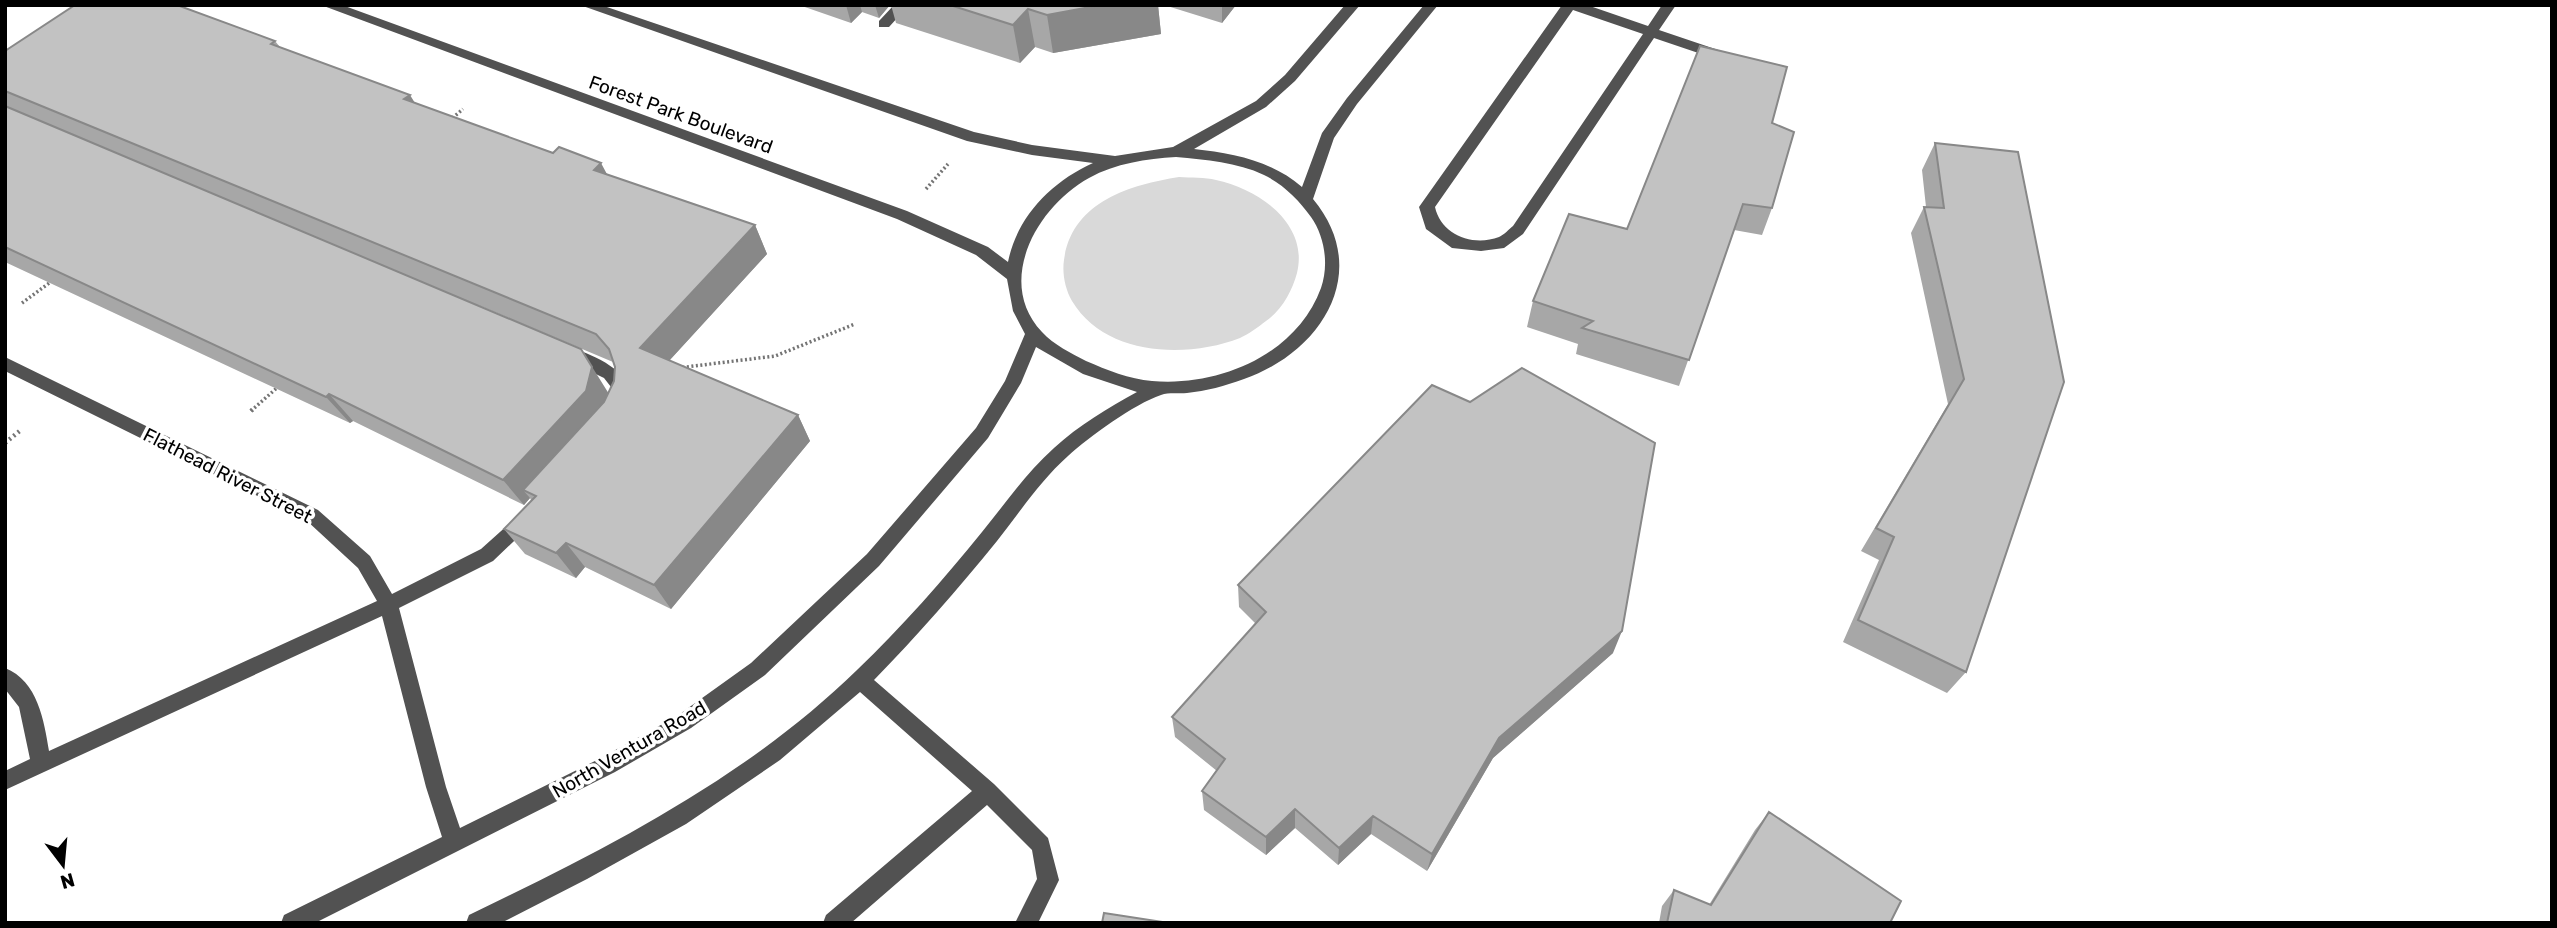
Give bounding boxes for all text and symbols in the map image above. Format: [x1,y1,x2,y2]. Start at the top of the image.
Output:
street label: Forest Park Boulevard [586,70,776,158]
street label: Flathead River Street [139,423,317,528]
street label: North Ventura Road [548,696,710,803]
north arrow [28,830,98,900]
text: N [58,868,77,894]

